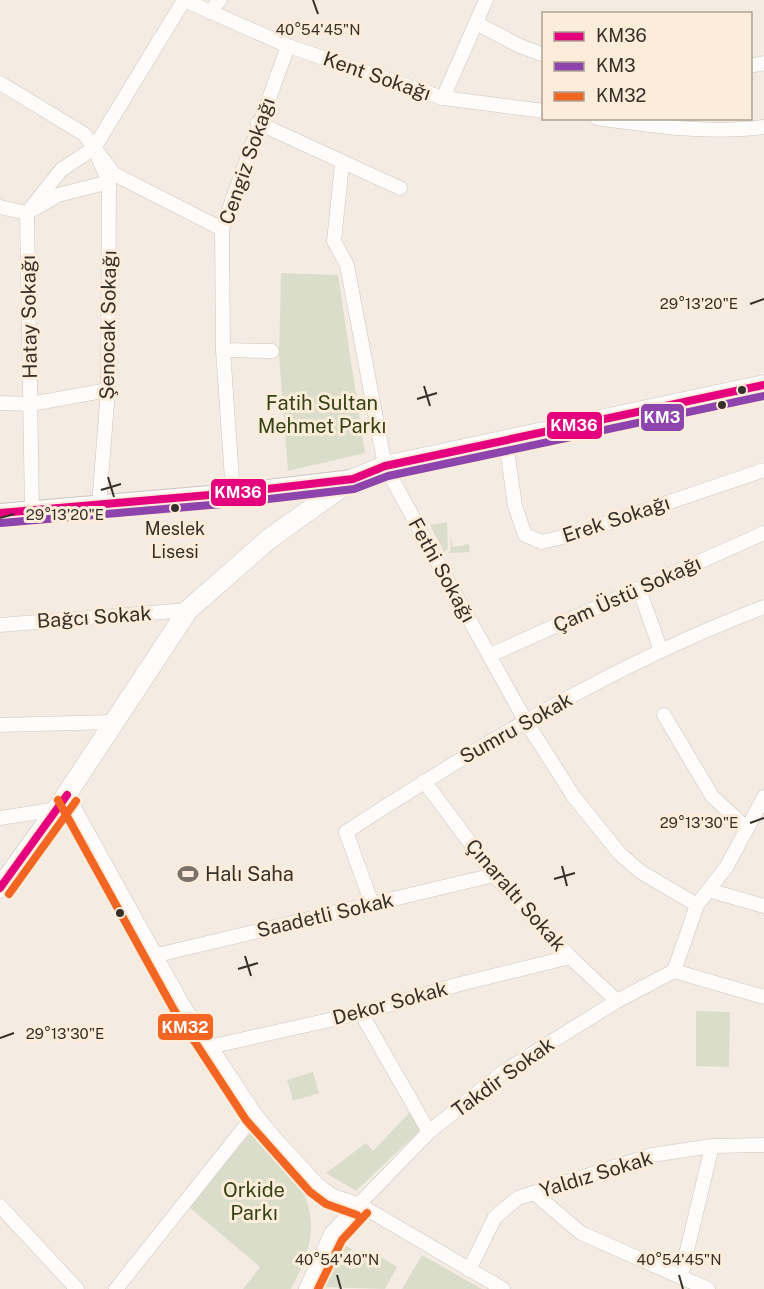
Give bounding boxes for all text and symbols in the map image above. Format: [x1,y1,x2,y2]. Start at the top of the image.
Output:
legend [542,12,752,120]
text: 40°54'45"N [276,21,360,38]
text: KM36 [596,25,647,46]
street label: Kent Sokağı [320,46,434,106]
text: KM3 [596,55,636,76]
text: KM32 [596,85,646,106]
street label: Cengiz Sokağı [214,94,280,228]
street label: Şenocak Sokağı [95,250,121,400]
street label: Hatay Sokağı [16,255,42,379]
text: 29°13'20"E [660,295,738,312]
unlabelled marker [736,384,748,396]
park label: Fatih Sultan Mehmet Parkı [258,391,386,438]
unlabelled marker [716,399,728,411]
line badge: KM3 [640,403,685,432]
text: KM3 [644,408,680,427]
line badge: KM36 [546,411,603,440]
text: KM36 [550,416,598,435]
line badge: KM36 [210,478,267,507]
text: KM36 [214,483,262,502]
street label: Erek Sokağı [559,490,673,548]
marker: Meslek Lisesi [169,502,181,514]
text: 29°13'20"E [26,506,104,523]
street label: Fethi Sokağı [403,514,481,626]
place label: Meslek Lisesi [145,518,205,562]
street label: Çam Üstü Sokağı [549,550,704,637]
street label: Bağcı Sokak [36,601,152,633]
street label: Sumru Sokak [456,687,576,769]
text: 29°13'30"E [660,814,738,831]
street label: Çınaraltı Sokak [461,834,571,956]
sports icon: Halı Saha [176,862,200,886]
place label: Halı Saha [205,862,294,886]
street label: Saadetli Sokak [254,888,396,942]
unlabelled marker [114,907,126,919]
street label: Dekor Sokak [330,976,450,1030]
line badge: KM32 [157,1013,214,1041]
text: KM32 [162,1018,208,1037]
text: 29°13'30"E [26,1025,104,1042]
street label: Takdir Sokak [447,1032,559,1122]
street label: Yaldız Sokak [537,1145,655,1203]
park label: Orkide Parkı [223,1178,285,1225]
text: 40°54'40"N [295,1251,379,1268]
text: 40°54'45"N [637,1251,721,1268]

